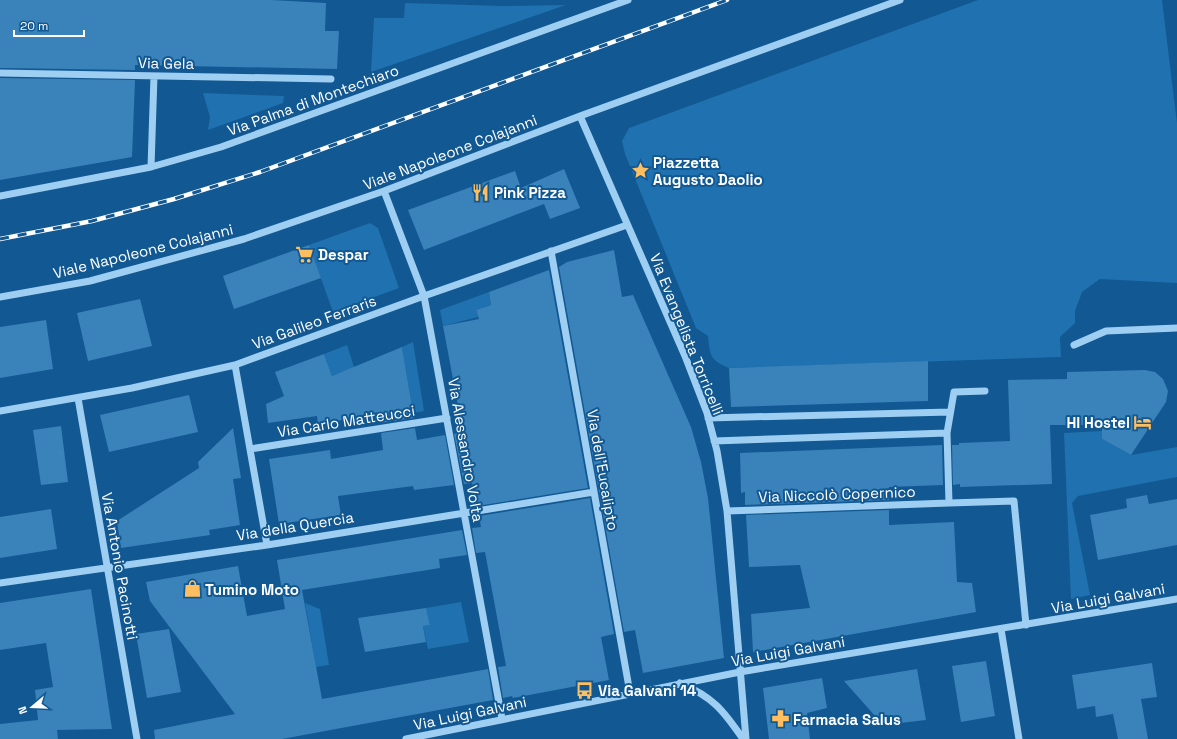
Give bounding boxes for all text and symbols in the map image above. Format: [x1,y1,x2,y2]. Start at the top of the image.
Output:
scale bar [14,12,84,38]
text: 20 m [20,18,48,34]
street label: Via Gela [138,53,195,73]
street label: Via Palma di Montechiaro [225,60,401,140]
street label: Viale Napoleone Colajanni [360,110,540,194]
place label: Piazzetta Augusto Daolio [653,153,763,189]
place icon: Piazzetta Augusto Daolio [630,161,650,181]
restaurant icon: Pink Pizza [471,182,491,202]
place label: Pink Pizza [494,183,566,202]
street label: Viale Napoleone Colajanni [51,219,235,283]
supermarket icon: Despar [295,244,315,264]
place label: Despar [318,245,369,264]
street label: Via Evangelista Torricelli [646,250,728,418]
street label: Via Galileo Ferraris [249,291,379,353]
street label: Via Alessandro Volta [444,376,488,524]
street label: Via Carlo Matteucci [276,401,416,441]
street label: Via dell'Eucalipto [583,408,623,532]
hotel icon: HI Hostel [1133,412,1153,432]
place label: HI Hostel [1066,413,1130,432]
street label: Via Niccolò Copernico [758,482,916,506]
street label: Via Antonio Pacinotti [98,491,142,641]
street label: Via della Quercia [235,507,355,545]
shop icon: Tumino Moto [182,579,202,599]
street label: Via Luigi Galvani [1050,579,1166,617]
place label: Tumino Moto [205,580,299,599]
street label: Via Luigi Galvani [730,632,846,670]
bus stop icon: Via Galvani 14 [575,680,595,700]
place label: Via Galvani 14 [598,681,697,700]
north arrow [12,687,52,727]
street label: Via Luigi Galvani [412,692,528,734]
text: N [15,704,30,716]
pharmacy icon: Farmacia Salus [770,709,790,729]
place label: Farmacia Salus [793,710,901,729]

